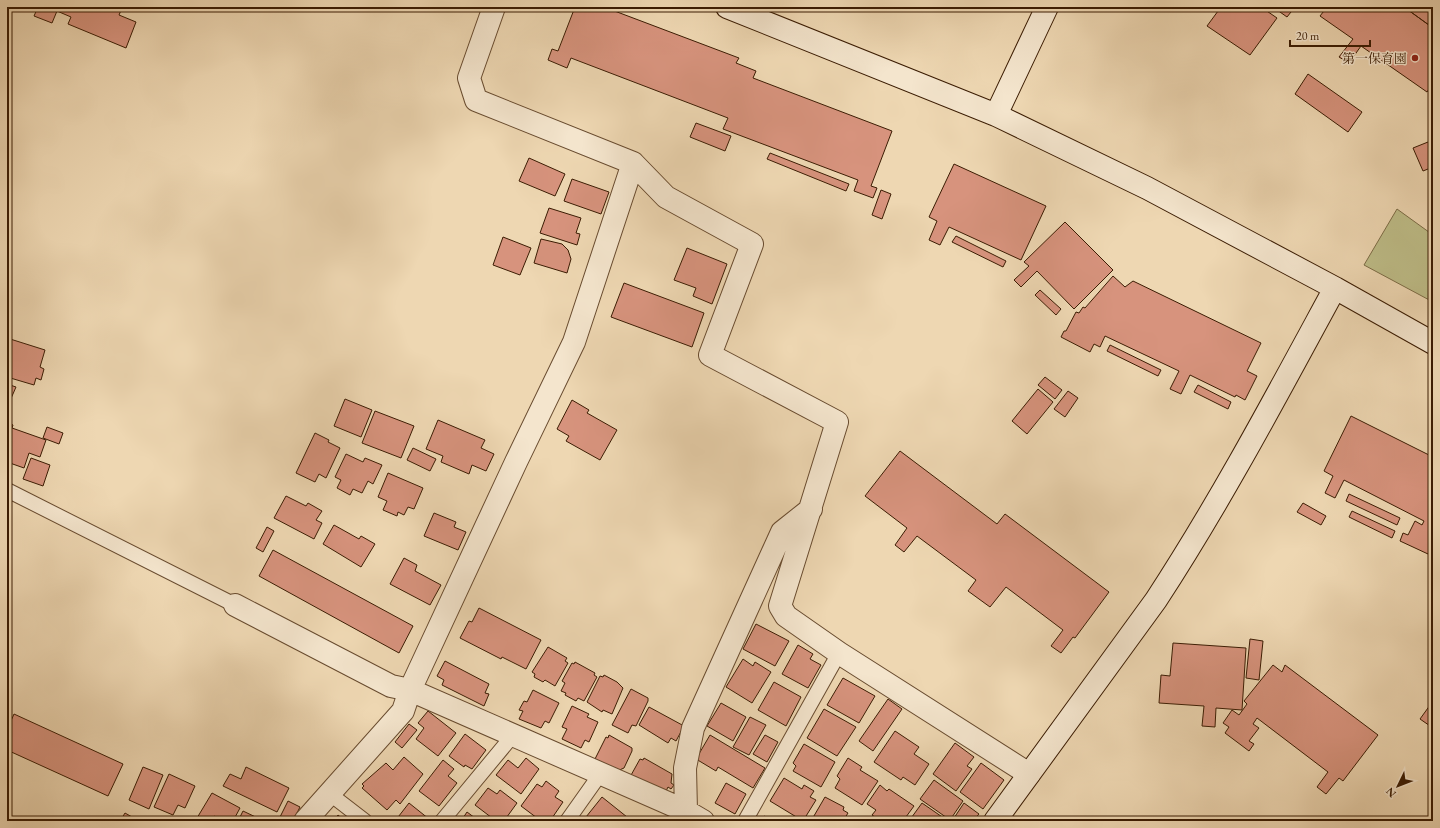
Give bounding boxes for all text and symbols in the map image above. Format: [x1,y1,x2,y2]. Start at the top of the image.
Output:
scale bar [1290,22,1370,48]
text: 20 m [1296,28,1320,44]
place label: 第一保育園 [1342,50,1407,67]
marker: 第一保育園 [1410,53,1420,63]
north arrow [1378,766,1418,806]
text: N [1382,785,1399,801]

